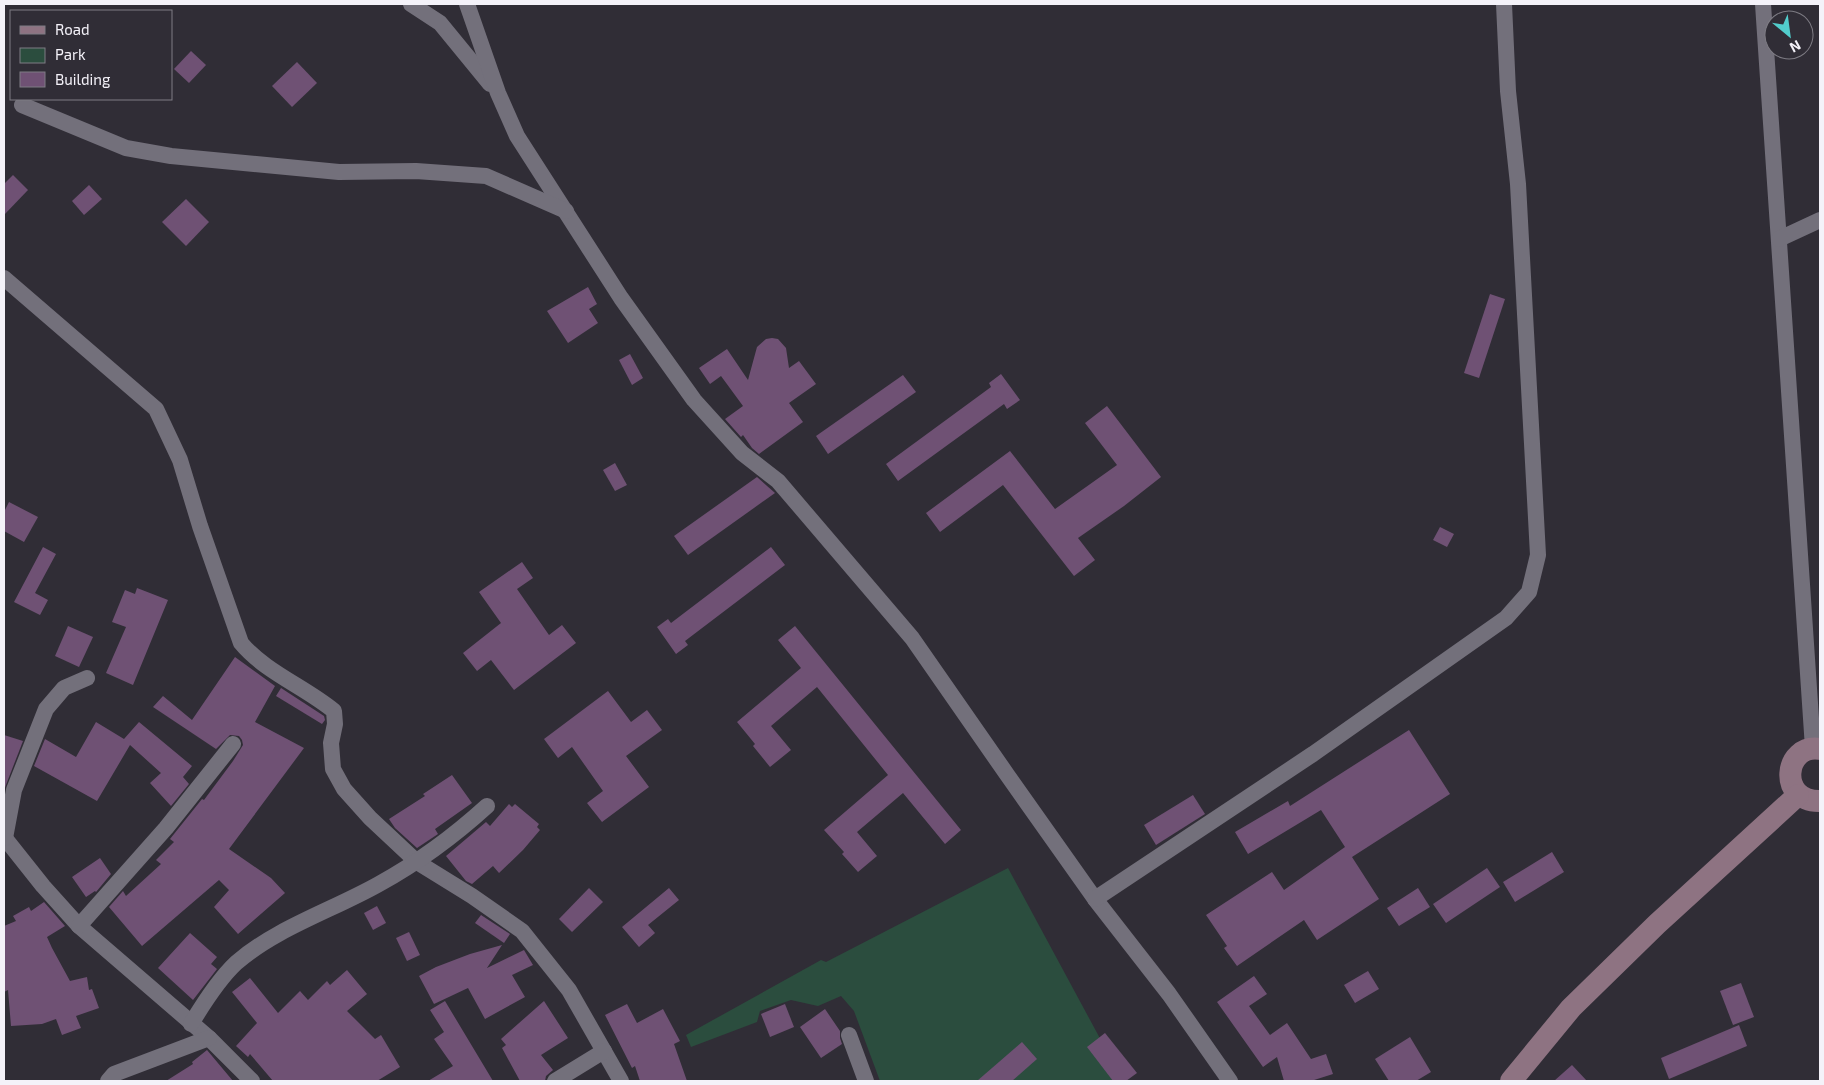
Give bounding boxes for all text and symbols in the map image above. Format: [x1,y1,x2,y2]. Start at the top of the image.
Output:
legend [10,10,172,100]
north arrow [1764,10,1814,60]
text: Road [55,20,90,38]
text: N [1787,37,1804,57]
text: Park [55,45,86,63]
text: Building [55,70,111,88]

